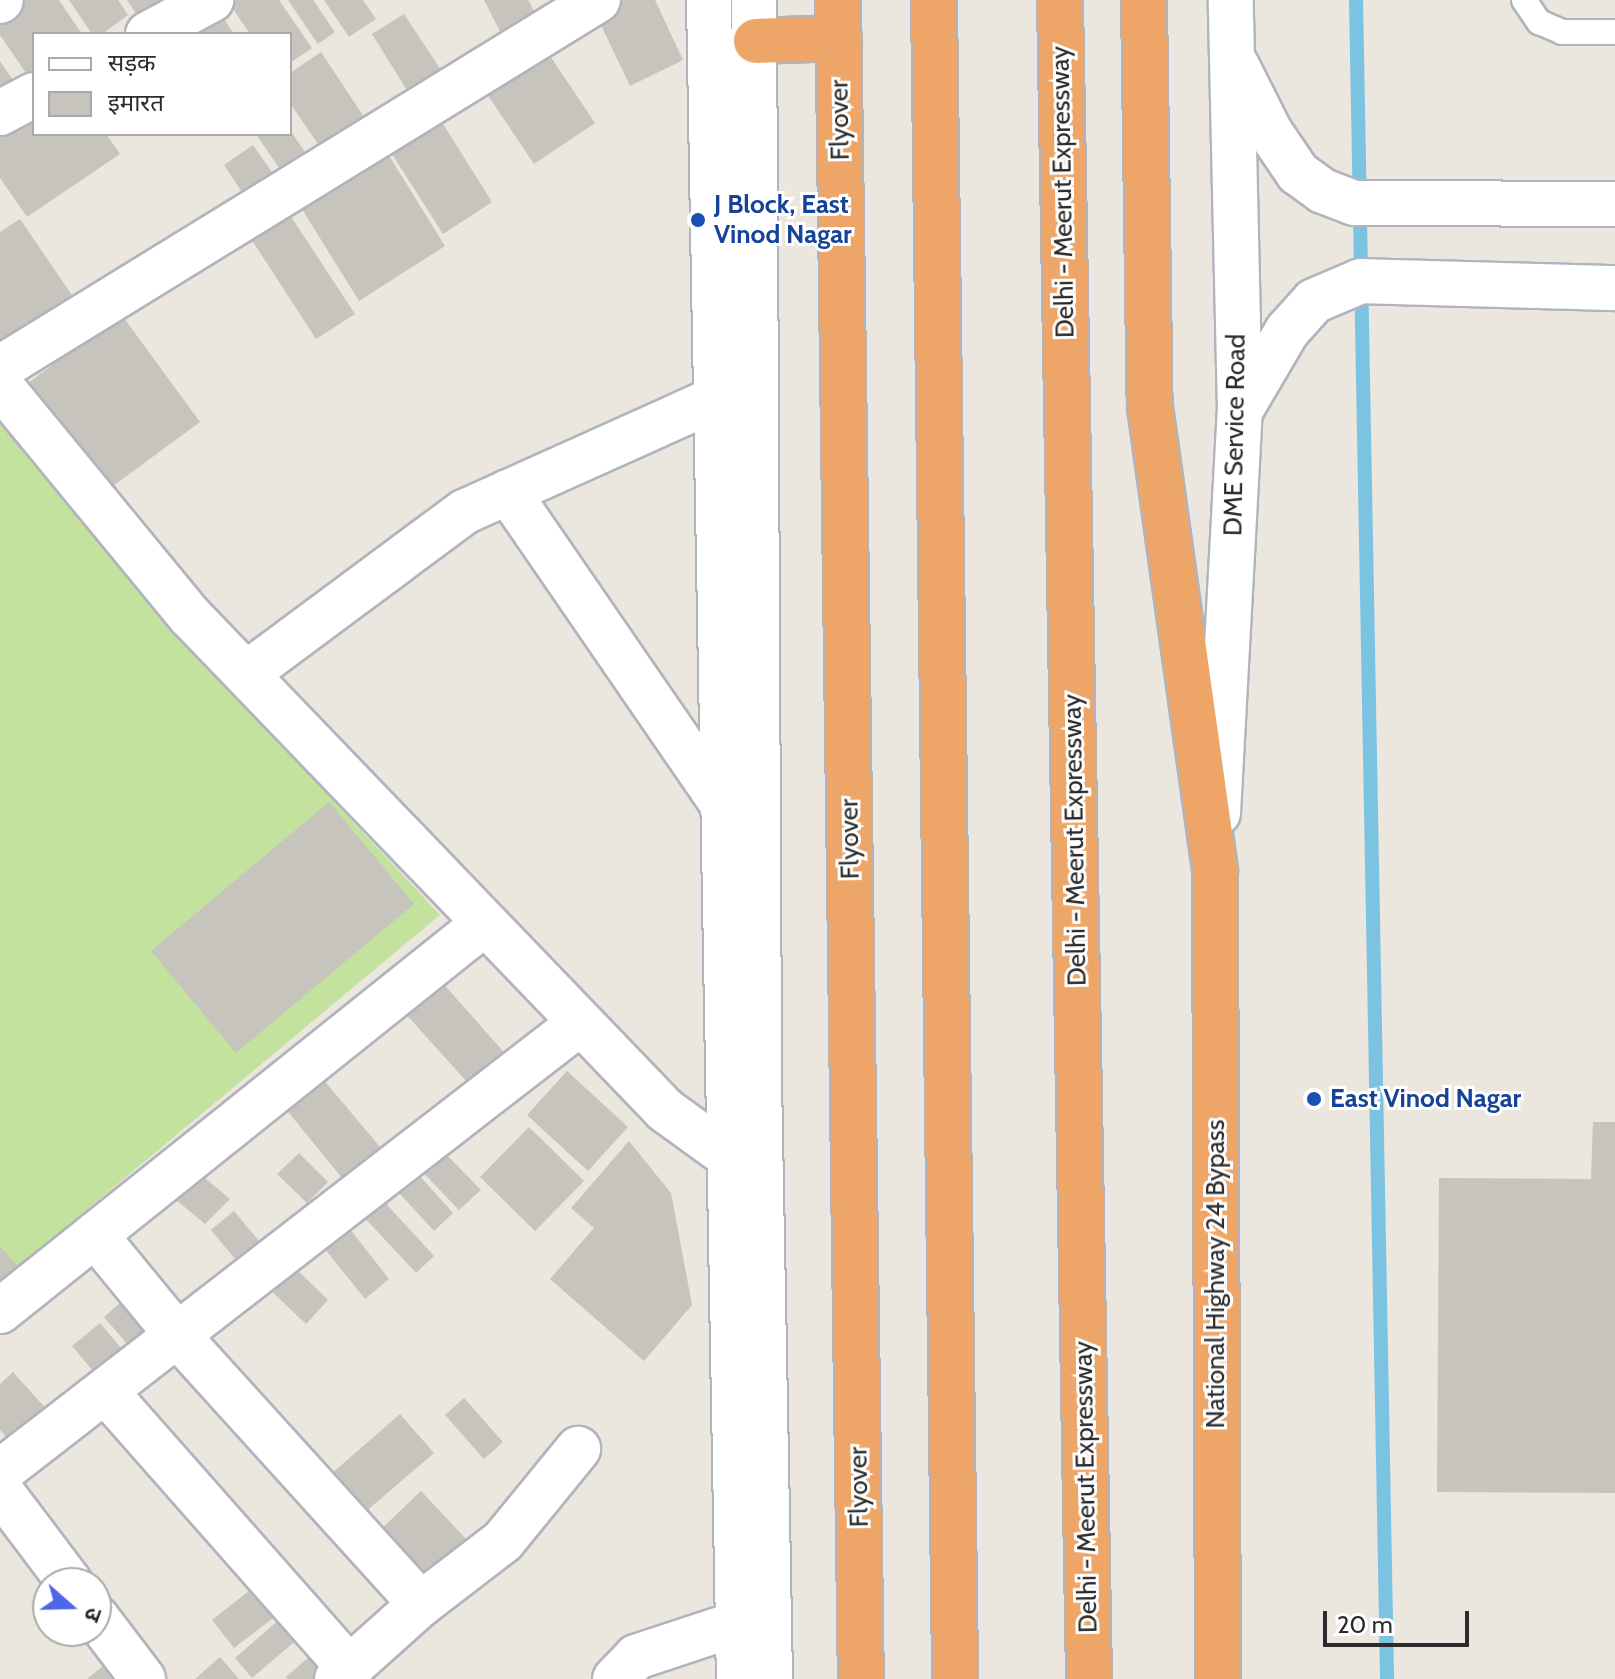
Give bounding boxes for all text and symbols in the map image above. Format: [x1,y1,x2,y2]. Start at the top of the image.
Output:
legend [32,32,292,136]
street label: Delhi - Meerut Expressway [1045,46,1081,338]
text: सड़क [108,48,156,77]
street label: Flyover [824,79,856,161]
text: इमारत [108,88,164,117]
place label: J Block, East Vinod Nagar [714,189,852,250]
marker: J Block, East Vinod Nagar [689,211,707,229]
street label: DME Service Road [1218,334,1252,536]
street label: Delhi - Meerut Expressway [1057,694,1093,986]
street label: Flyover [834,798,866,880]
place label: East Vinod Nagar [1330,1083,1521,1115]
marker: East Vinod Nagar [1305,1090,1323,1108]
street label: National Highway 24 Bypass [1200,1119,1232,1429]
street label: Delhi - Meerut Expressway [1068,1341,1104,1633]
street label: Flyover [843,1446,875,1528]
north arrow [32,1567,112,1647]
scale bar [1327,1595,1473,1645]
text: उ [78,1604,108,1625]
text: 20 m [1337,1610,1393,1639]

